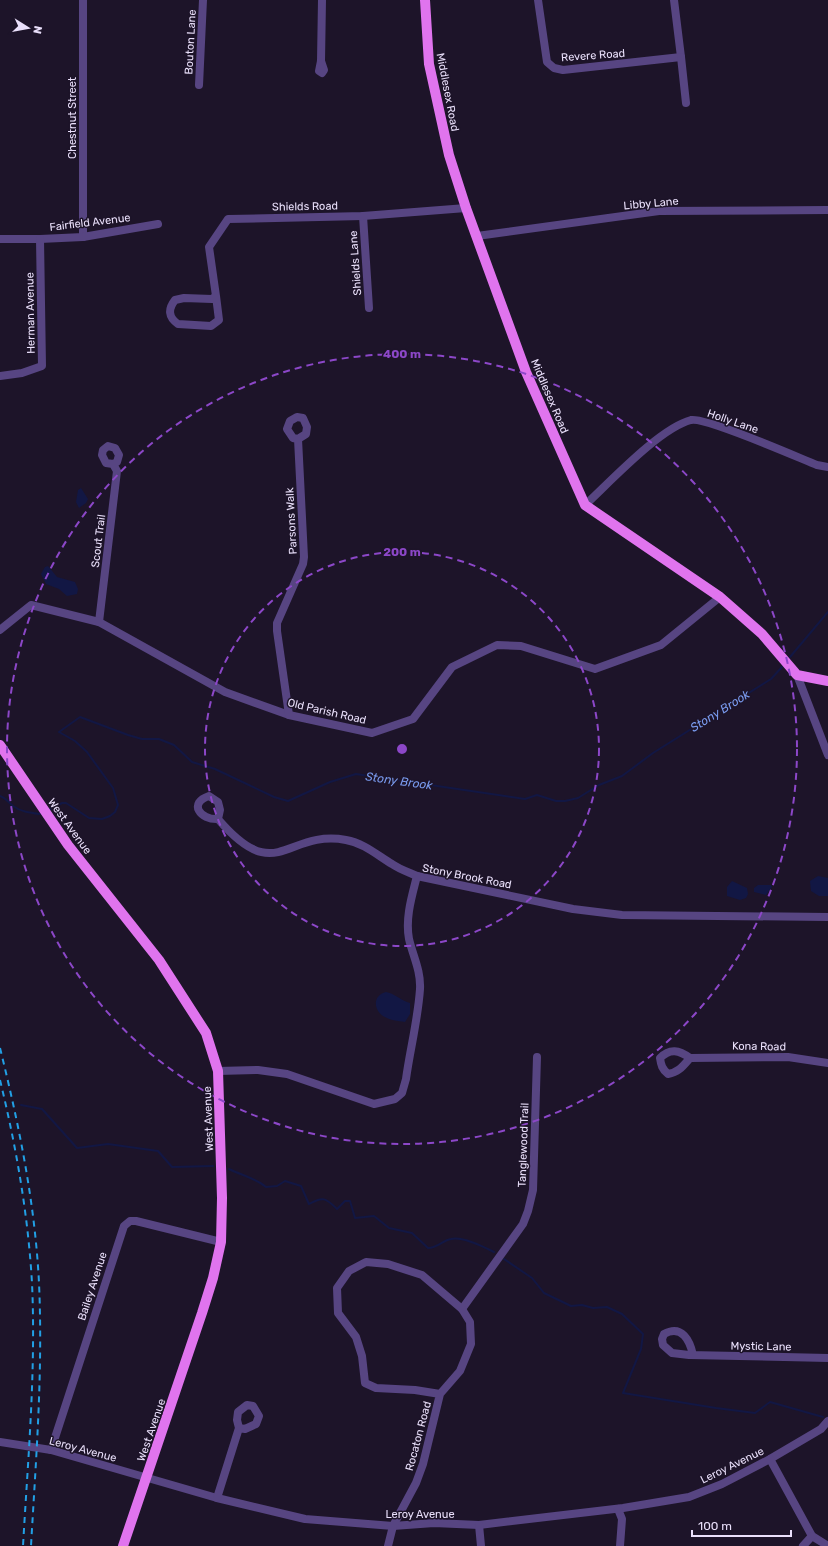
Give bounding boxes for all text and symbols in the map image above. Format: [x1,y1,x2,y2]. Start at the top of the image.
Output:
north arrow [8,8,48,48]
street label: Bouton Lane [182,9,199,75]
text: N [30,25,44,35]
street label: Revere Road [561,47,625,64]
street label: Middlesex Road [434,52,461,132]
street label: Chestnut Street [66,76,79,159]
street label: Libby Lane [623,195,679,212]
street label: Shields Road [272,199,338,214]
street label: Fairfield Avenue [49,211,131,234]
street label: Shields Lane [347,230,364,296]
street label: Herman Avenue [23,272,38,354]
text: 400 m [383,347,421,361]
street label: Middlesex Road [528,357,571,435]
street label: Holly Lane [706,407,760,436]
street label: Parsons Walk [283,487,300,555]
street label: Scout Trail [89,514,108,568]
text: 200 m [383,545,421,559]
water label: Stony Brook [688,687,753,735]
street label: Old Parish Road [286,696,367,727]
centre of rings [395,742,409,756]
water label: Stony Brook [364,769,434,793]
street label: West Avenue [45,796,94,857]
street label: Stony Brook Road [421,861,513,892]
street label: Kona Road [732,1040,786,1053]
street label: West Avenue [201,1086,216,1152]
street label: Tanglewood Trail [516,1103,531,1188]
street label: Bailey Avenue [75,1250,110,1322]
street label: Mystic Lane [730,1339,792,1354]
street label: West Avenue [135,1397,168,1463]
street label: Rocaton Road [403,1400,434,1472]
street label: Leroy Avenue [48,1434,118,1465]
street label: Leroy Avenue [698,1444,766,1486]
street label: Leroy Avenue [385,1508,455,1521]
scale bar [692,1512,791,1538]
text: 100 m [698,1519,732,1533]

